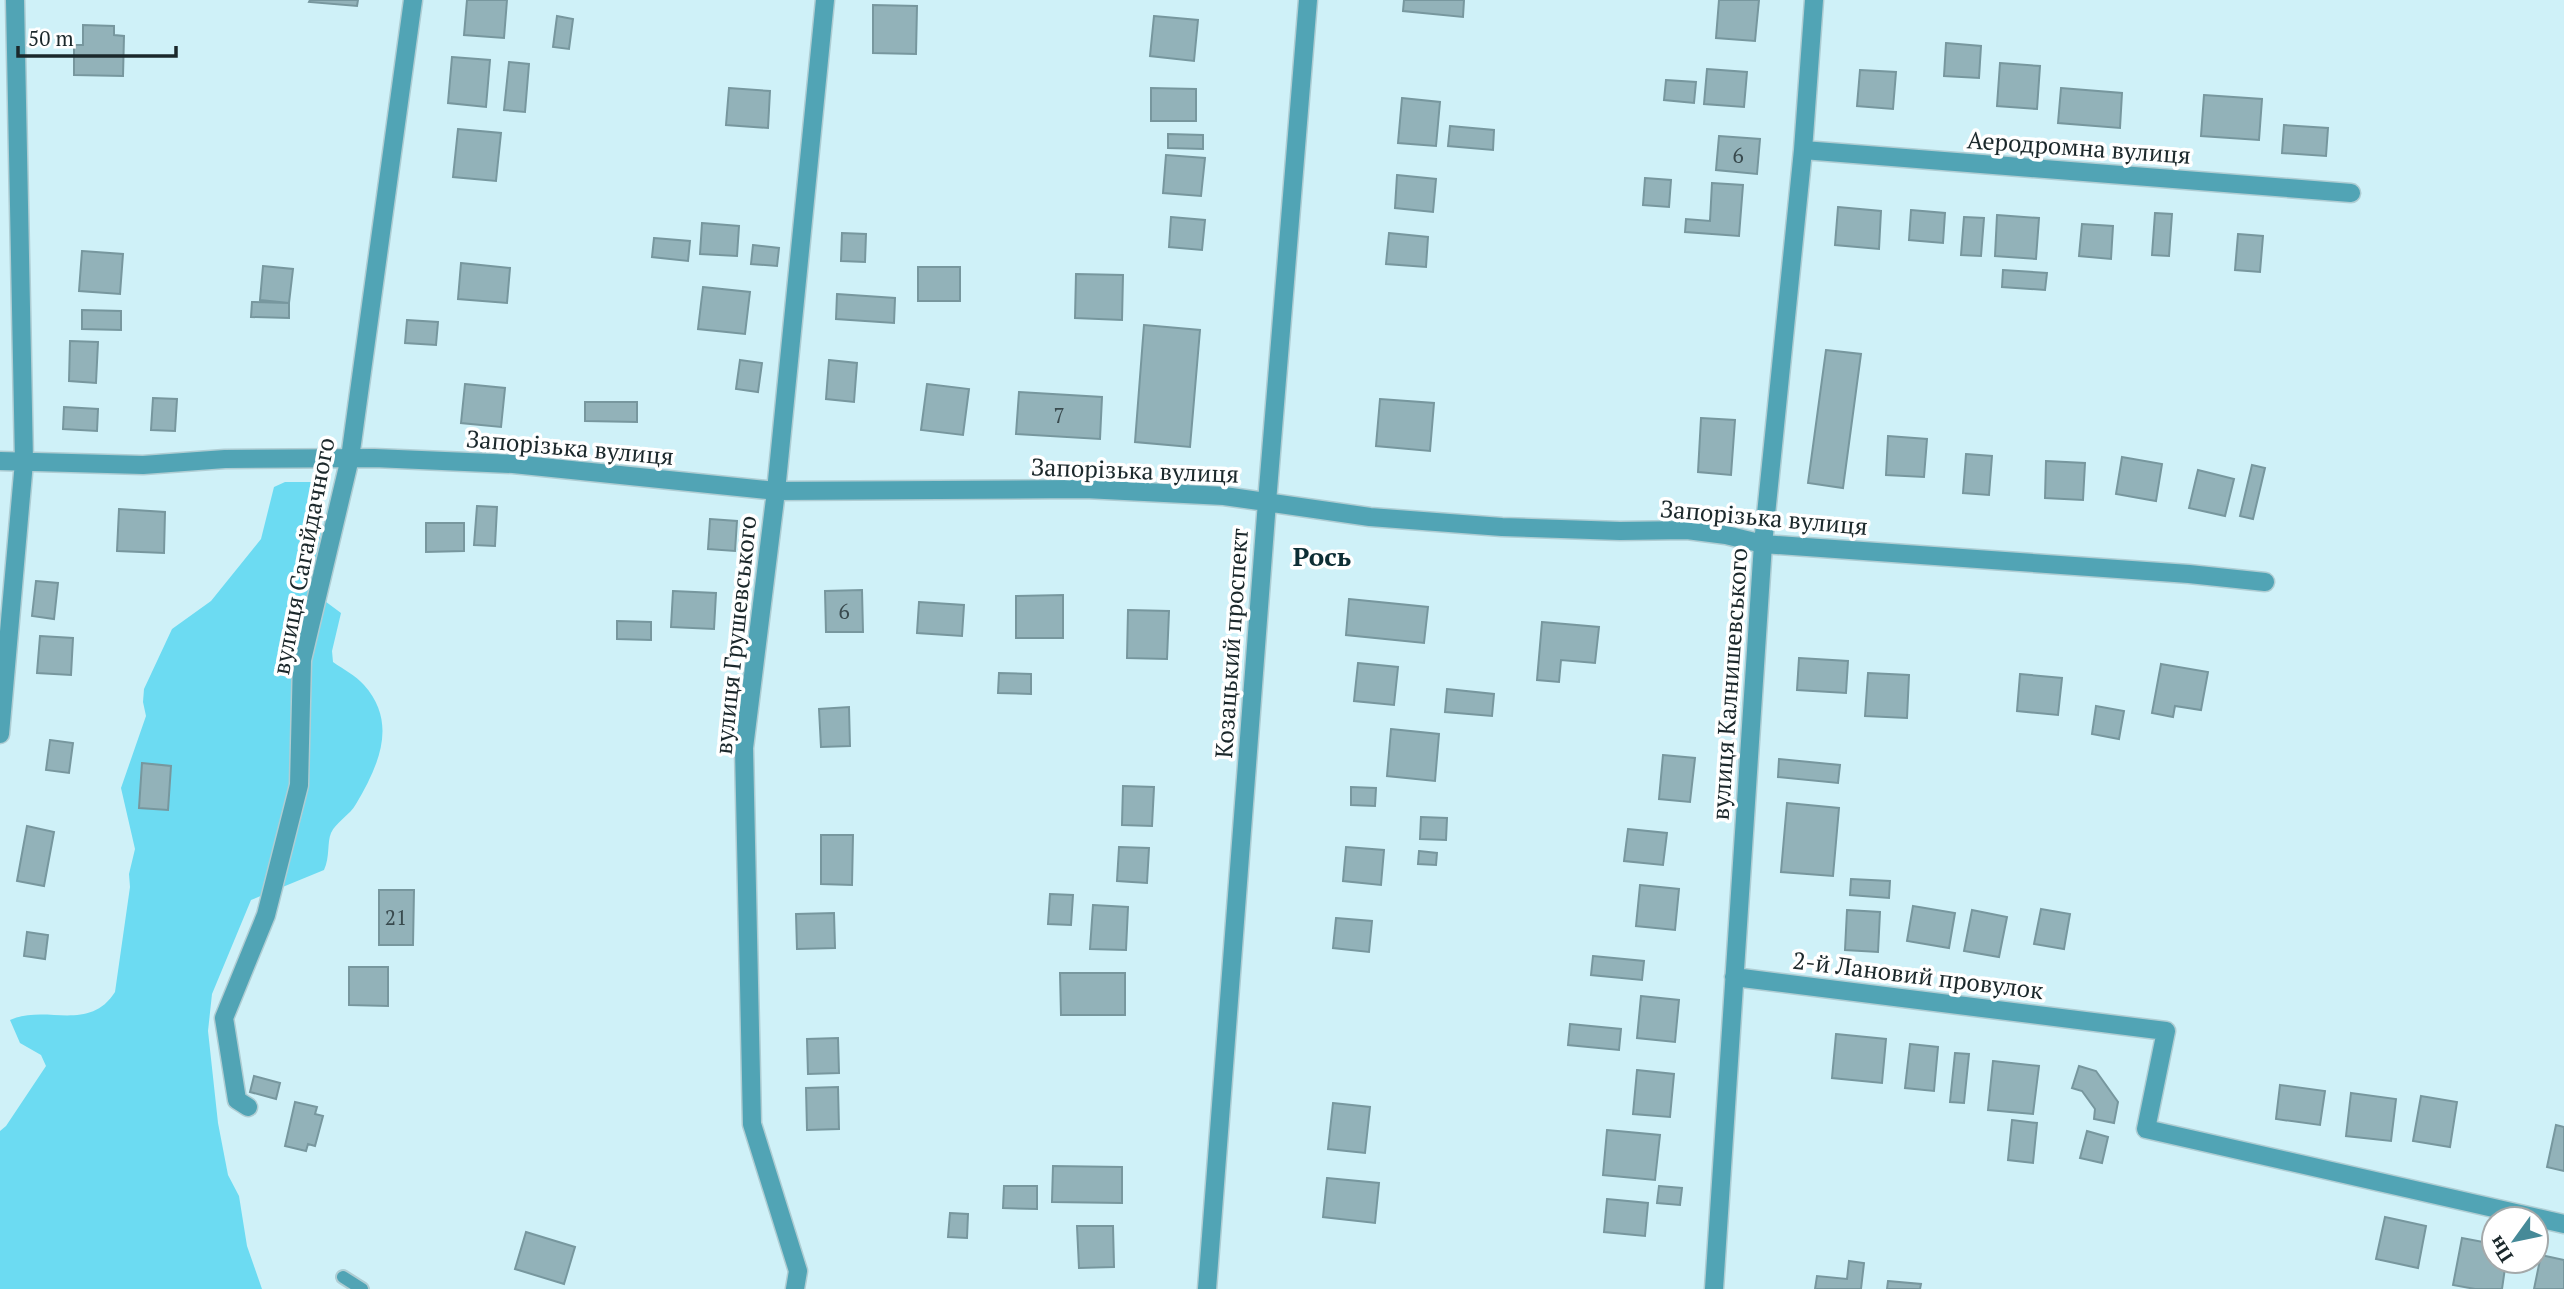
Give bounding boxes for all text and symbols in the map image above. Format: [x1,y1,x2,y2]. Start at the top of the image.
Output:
scale bar [18,14,175,58]
text: 50 m [28,24,74,52]
street label: Аеродромна вулиця [1966,123,2192,171]
house number: 6 [1732,141,1744,169]
house number: 7 [1053,401,1065,429]
street label: Запорізька вулиця [465,422,675,472]
street label: вулиця Сагайдачного [264,435,342,677]
street label: Запорізька вулиця [1030,450,1240,490]
street label: Запорізька вулиця [1659,492,1869,542]
street label: вулиця Грушевського [707,514,763,756]
street label: Козацький проспект [1207,527,1255,759]
district label: Рось [1293,539,1351,573]
street label: вулиця Калнишевського [1704,547,1754,821]
house number: 6 [838,597,850,625]
house number: 21 [385,903,407,931]
street label: 2-й Лановий провулок [1791,944,2045,1006]
north arrow [2480,1205,2550,1275]
text: Пн [2482,1231,2518,1268]

